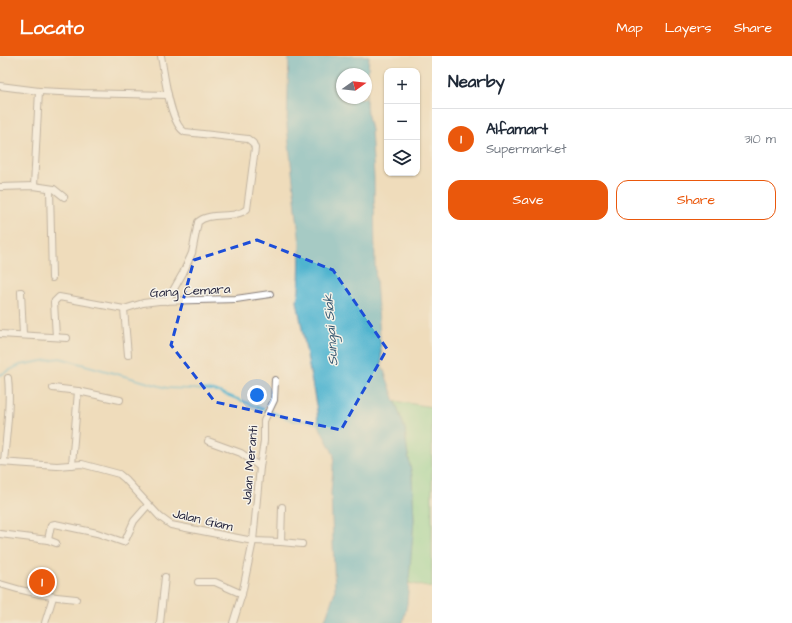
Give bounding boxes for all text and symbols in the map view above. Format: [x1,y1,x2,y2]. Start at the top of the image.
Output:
text: Locato [20,15,84,42]
text: Map [616,18,643,38]
text: Layers [665,18,712,38]
text: Share [734,18,772,38]
north arrow [336,68,372,104]
map controls [384,68,420,176]
button: + [384,68,420,104]
text: Nearby [448,70,505,94]
button: − [384,104,420,140]
text: Alfamart [486,119,548,140]
text: 1 [460,130,462,148]
text: 310 m [744,130,776,148]
button: layers [384,140,420,176]
text: Supermarket [486,140,567,158]
button: Save [448,180,608,220]
button: Share [616,180,776,220]
street label: Gang Cemara [149,280,231,303]
water label: Sungai Siak [318,293,343,367]
your location [247,385,267,405]
street label: Jalan Meranti [238,425,262,505]
street label: Jalan Giam [171,504,236,536]
pin: 1 [29,567,55,597]

